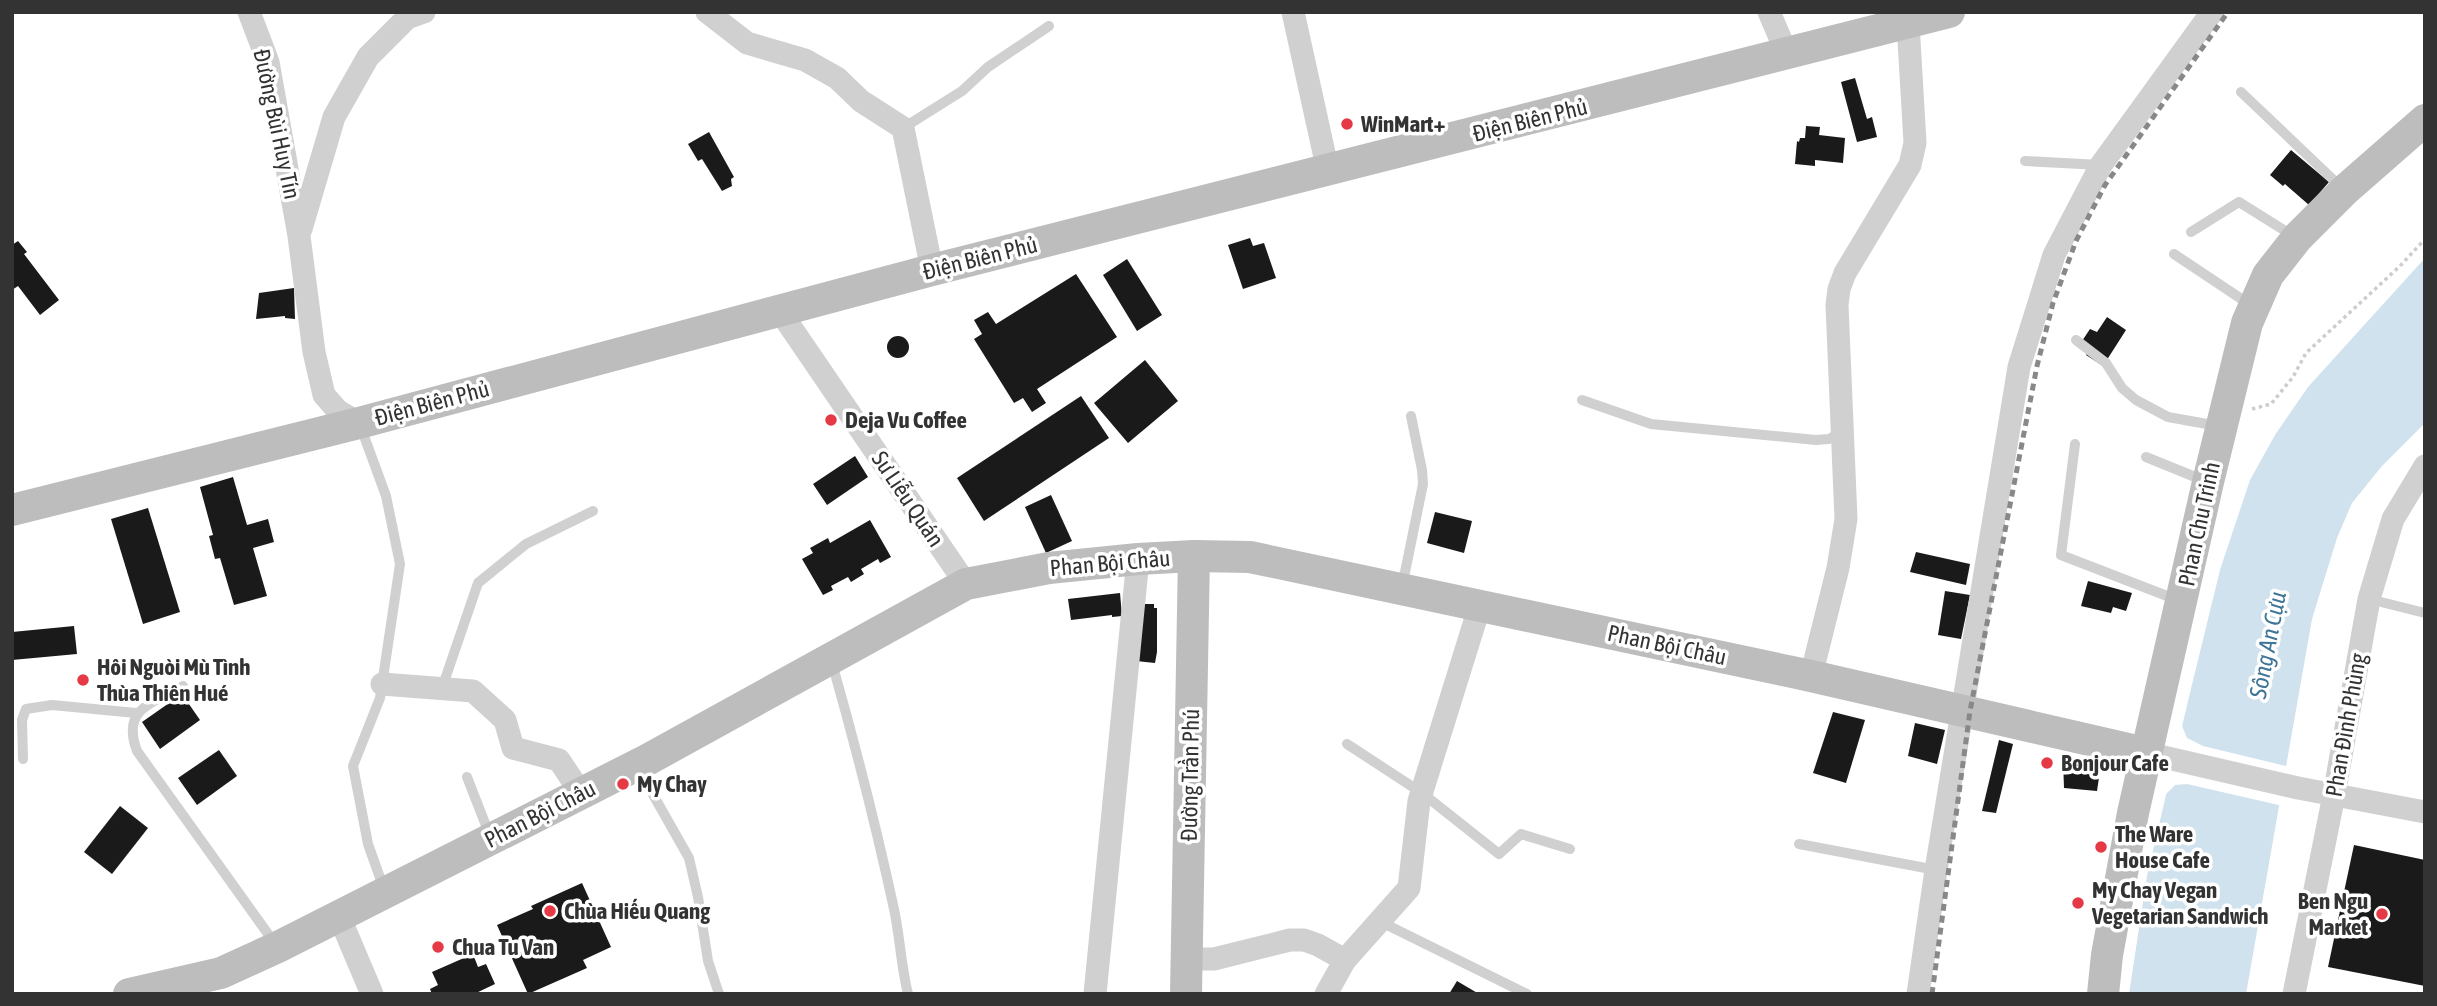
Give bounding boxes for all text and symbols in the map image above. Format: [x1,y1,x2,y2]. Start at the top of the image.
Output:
street label: Đường Bùi Huy Tín [248,47,306,201]
street label: Điện Biên Phủ [1470,93,1590,147]
place label: WinMart+ [1360,111,1445,137]
marker: WinMart+ [1339,116,1355,132]
street label: Điện Biên Phủ [920,231,1040,285]
street label: Điện Biên Phủ [372,375,492,431]
place label: Deja Vu Coffee [845,407,967,433]
marker: Deja Vu Coffee [823,412,839,428]
street label: Sư Liễu Quán [867,446,949,552]
street label: Phan Chu Trinh [2173,460,2225,588]
street label: Phan Bội Châu [1049,545,1171,581]
water label: Sông An Cựu [2244,589,2291,702]
street label: Phan Bội Châu [1605,620,1729,670]
street label: Phan Đình Phùng [2321,651,2371,799]
place label: Hôi Nguòi Mù Tình Thùa Thiên Hué [97,654,250,706]
marker: Hôi Nguòi Mù Tình Thùa Thiên Hué [75,672,91,688]
street label: Đường Trần Phú [1176,708,1204,842]
place label: Bonjour Cafe [2061,750,2169,776]
marker: Bonjour Cafe [2039,755,2055,771]
place label: My Chay [637,771,707,797]
street label: Phan Bội Châu [480,775,600,853]
marker: My Chay [615,776,631,792]
place label: The Ware House Cafe [2115,821,2210,873]
marker: The Ware House Cafe [2093,839,2109,855]
place label: My Chay Vegan Vegetarian Sandwich [2091,877,2268,929]
place label: Ben Ngu Market [2298,888,2368,940]
marker: My Chay Vegan Vegetarian Sandwich [2070,895,2086,911]
place label: Chùa Hiếu Quang [564,898,710,924]
marker: Chùa Hiếu Quang [542,903,558,919]
marker: Ben Ngu Market [2374,906,2390,922]
place label: Chua Tu Van [452,934,554,960]
marker: Chua Tu Van [430,939,446,955]

